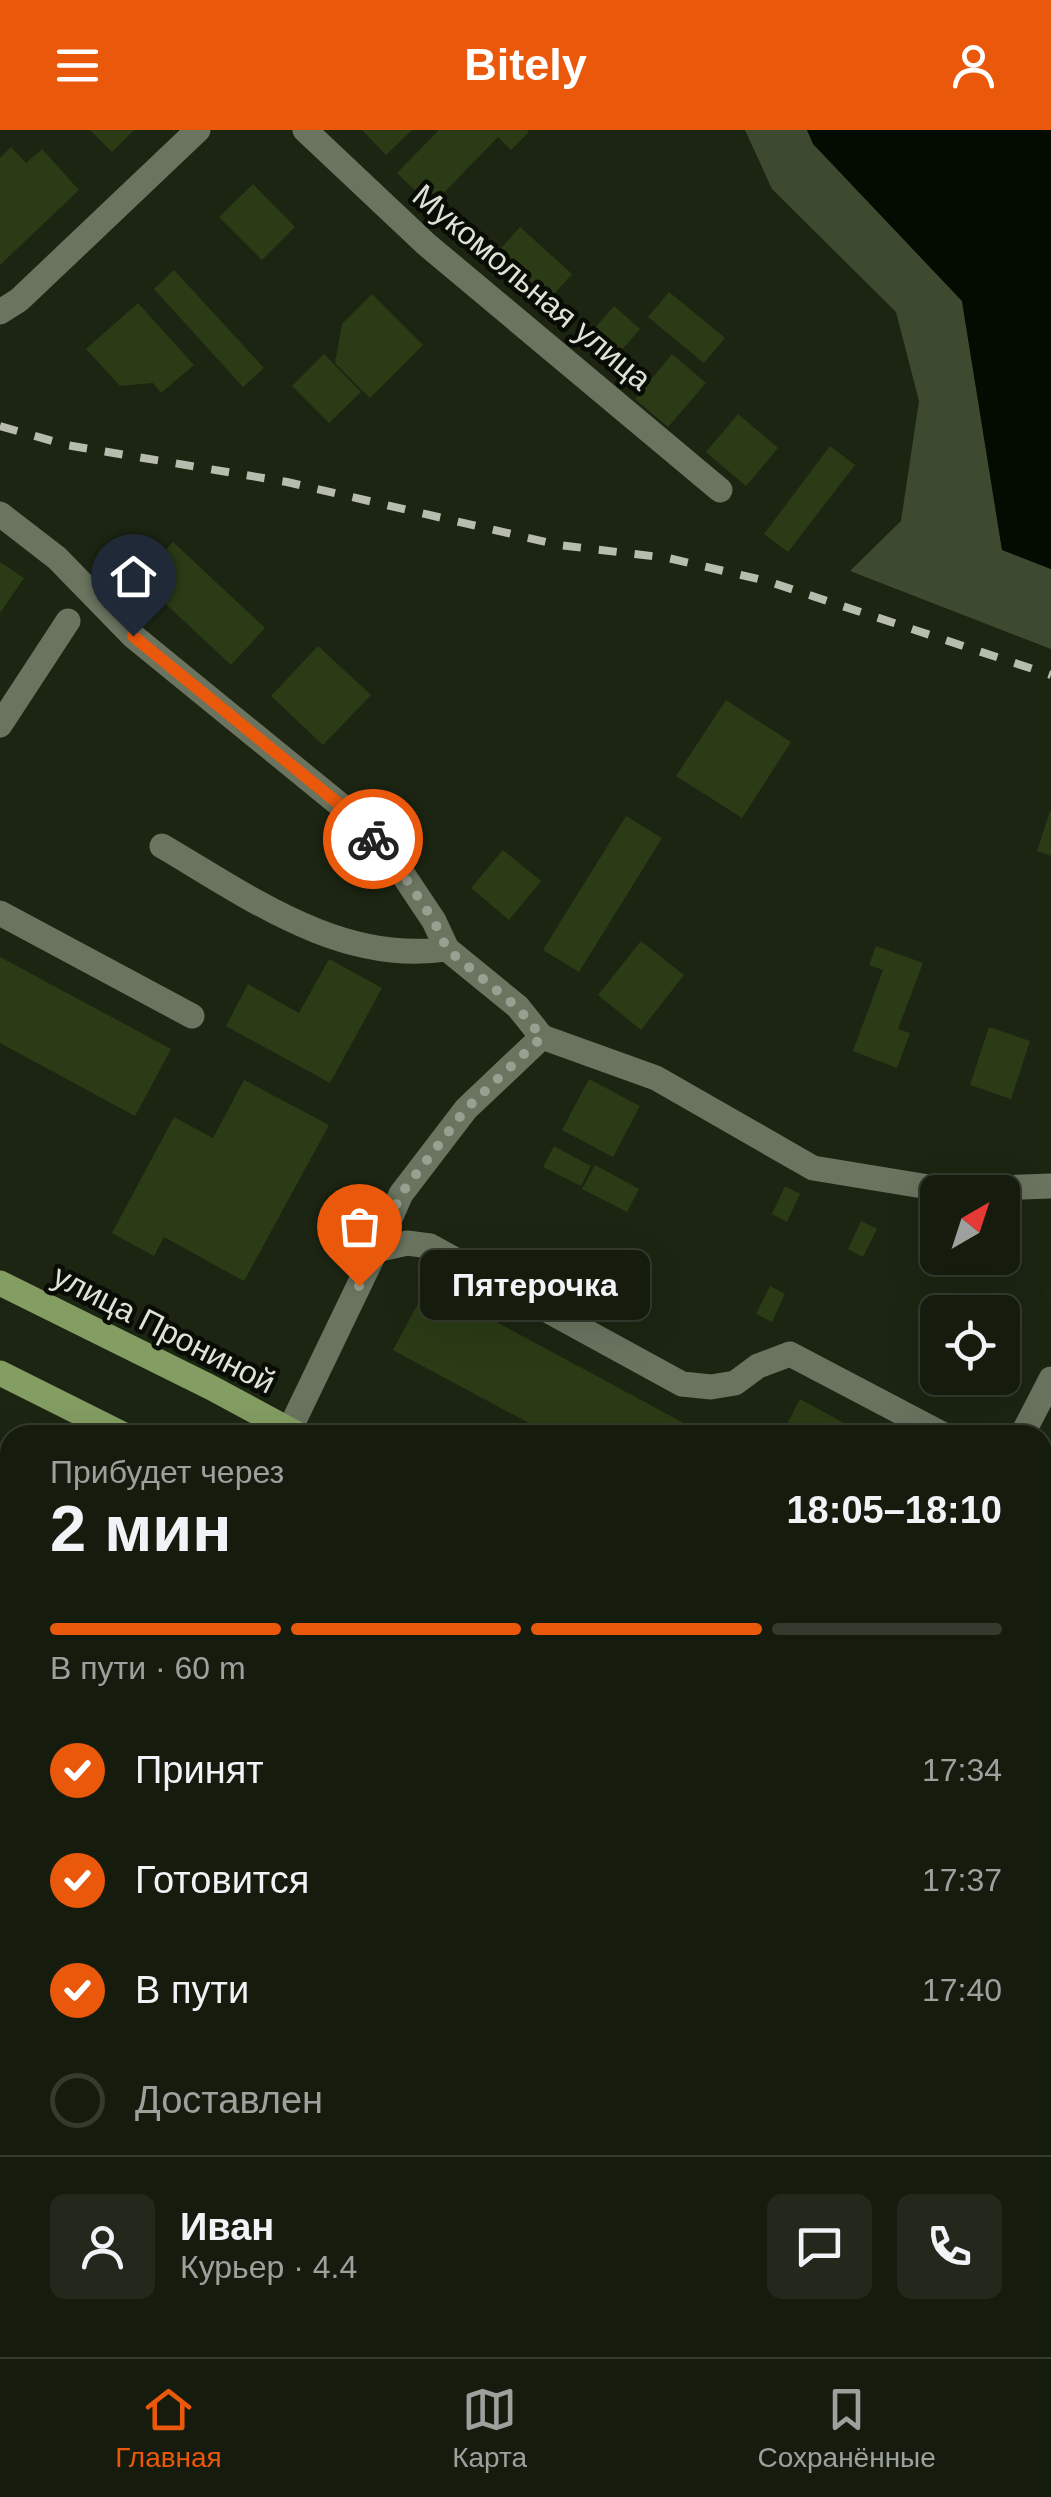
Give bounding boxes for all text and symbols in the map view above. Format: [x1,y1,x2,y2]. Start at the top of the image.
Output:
icon: menu [50,38,105,93]
icon: person [946,38,1001,93]
text: Bitely [464,39,587,90]
street label: Мукомольная улица [406,177,658,397]
pin [91,534,176,637]
icon: home [106,549,161,604]
courier [323,789,423,889]
icon: bike [346,812,401,867]
north arrow [920,1175,1020,1275]
map controls [920,1175,1020,1395]
pin [317,1184,402,1287]
icon: bag [332,1199,387,1254]
callout: Пятерочка [419,1251,649,1321]
street label: улица Прониной [47,1257,281,1401]
text: Пятерочка [452,1267,618,1303]
button: locate [920,1295,1020,1395]
text: Прибудет через [50,1454,284,1490]
text: 18:05–18:10 [786,1489,1002,1531]
text: 2 мин [50,1492,232,1565]
text: В пути · 60 m [50,1650,246,1686]
icon: check [50,1743,105,1798]
text: Принят [135,1749,264,1791]
text: 17:34 [922,1752,1002,1788]
icon: check [50,1853,105,1908]
text: Готовится [135,1859,309,1901]
text: 17:37 [922,1862,1002,1898]
icon: check [50,1963,105,2018]
text: В пути [135,1969,249,2011]
text: 17:40 [922,1972,1002,2008]
text: Доставлен [135,2079,323,2121]
button: person [50,2194,155,2299]
button: chat [767,2194,872,2299]
button: phone [897,2194,1002,2299]
text: Иван [180,2206,274,2248]
text: Курьер · 4.4 [180,2249,357,2285]
tab: Главная [115,2382,222,2474]
tab: Карта [452,2382,527,2474]
tab: Сохранённые [758,2382,936,2474]

